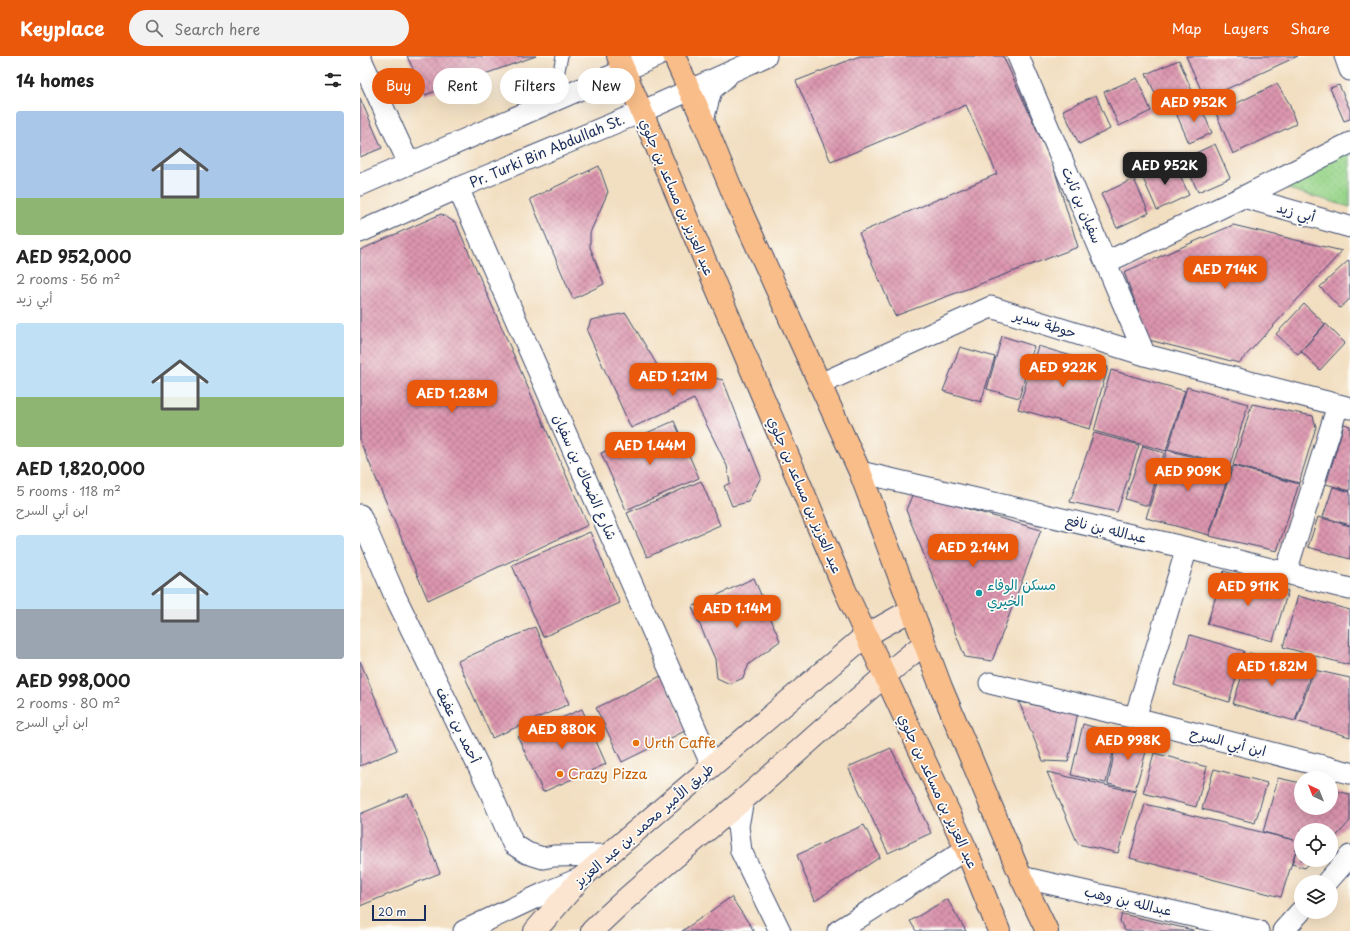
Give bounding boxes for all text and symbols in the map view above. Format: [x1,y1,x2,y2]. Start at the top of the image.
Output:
search box [129,10,409,46]
text: Keyplace [20,14,105,42]
icon: search [143,17,165,39]
text: Search here [175,17,260,40]
text: Map [1172,18,1202,39]
text: Layers [1224,18,1269,39]
text: Share [1291,18,1330,39]
text: 14 homes [16,67,94,93]
chip: Buy [372,68,425,104]
chip: Rent [433,68,492,104]
chip: Filters [500,68,569,104]
chip: New [577,68,635,104]
icon: filters [322,69,344,91]
pin: AED 952K [1153,89,1235,123]
text: AED 952K [1161,92,1227,111]
street label: Pr. Turki Bin Abdullah St. [466,108,628,193]
street label: عبد العزيز بن مساعد بن جلوي [634,115,720,279]
icon: home [144,137,216,209]
pin: AED 952K [1124,152,1206,186]
text: AED 952K [1132,155,1198,174]
street label: سفيان بن ثابت [1057,163,1108,246]
street label: أبي زيد [1274,196,1318,230]
text: AED 952,000 [16,243,131,269]
pin: AED 714K [1184,256,1266,290]
text: AED 714K [1193,259,1257,278]
text: 2 rooms · 56 m² [16,269,120,288]
text: أبي زيد [16,288,52,307]
street label: حوطة سدير [1010,304,1079,343]
icon: home [144,349,216,421]
pin: AED 922K [1022,354,1104,388]
text: AED 922K [1029,357,1097,376]
pin: AED 1.21M [627,363,719,397]
text: AED 1.21M [639,366,707,385]
pin: AED 1.28M [406,380,498,414]
text: AED 1.28M [416,383,488,402]
street label: شارع الضحاك بن سفيان [548,410,623,543]
street label: عبد العزيز بن مساعد بن جلوي [762,413,848,577]
pin: AED 1.44M [604,432,696,466]
text: AED 1.44M [614,435,686,454]
text: AED 1,820,000 [16,455,145,481]
pin: AED 909K [1147,458,1229,492]
text: AED 909K [1155,461,1221,480]
text: 5 rooms · 118 m² [16,481,121,500]
text: ابن أبي السرح [16,500,88,519]
street label: عبدالله بن نافع [1063,509,1149,549]
pin: AED 2.14M [927,534,1019,568]
text: AED 2.14M [937,537,1009,556]
icon: home [144,561,216,633]
pin: AED 911K [1207,573,1289,607]
place label: مسكن الوفاء الخيري [987,574,1056,612]
text: AED 911K [1217,576,1279,595]
marker: مسكن الوفاء الخيري [974,588,984,598]
pin: AED 1.14M [691,595,783,629]
text: AED 1.14M [703,598,771,617]
pin: AED 1.82M [1226,653,1318,687]
text: AED 1.82M [1237,656,1307,675]
text: AED 998,000 [16,667,130,693]
street label: أحمد بن عفيف [431,683,486,767]
text: 2 rooms · 80 m² [16,693,121,712]
street label: عبد العزيز بن مساعد بن جلوي [892,710,984,872]
text: ابن أبي السرح [16,712,88,731]
pin: AED 880K [521,716,603,750]
text: AED 880K [528,719,596,738]
street label: ابن أبي السرح [1187,722,1268,764]
pin: AED 998K [1087,727,1169,761]
text: AED 998K [1095,730,1161,749]
place label: Urth Caffe [644,732,716,753]
marker: Urth Caffe [631,738,641,748]
street label: طريق الأمير محمد بن عبد العزيز [568,758,718,892]
place label: Crazy Pizza [568,763,647,784]
marker: Crazy Pizza [555,769,565,779]
north arrow [1294,771,1338,815]
map controls [1294,771,1338,919]
button: locate [1294,823,1338,867]
button: layers [1294,875,1338,919]
street label: عبدالله بن وهب [1082,880,1174,921]
scale bar [372,903,426,922]
text: 20 m [378,903,406,920]

